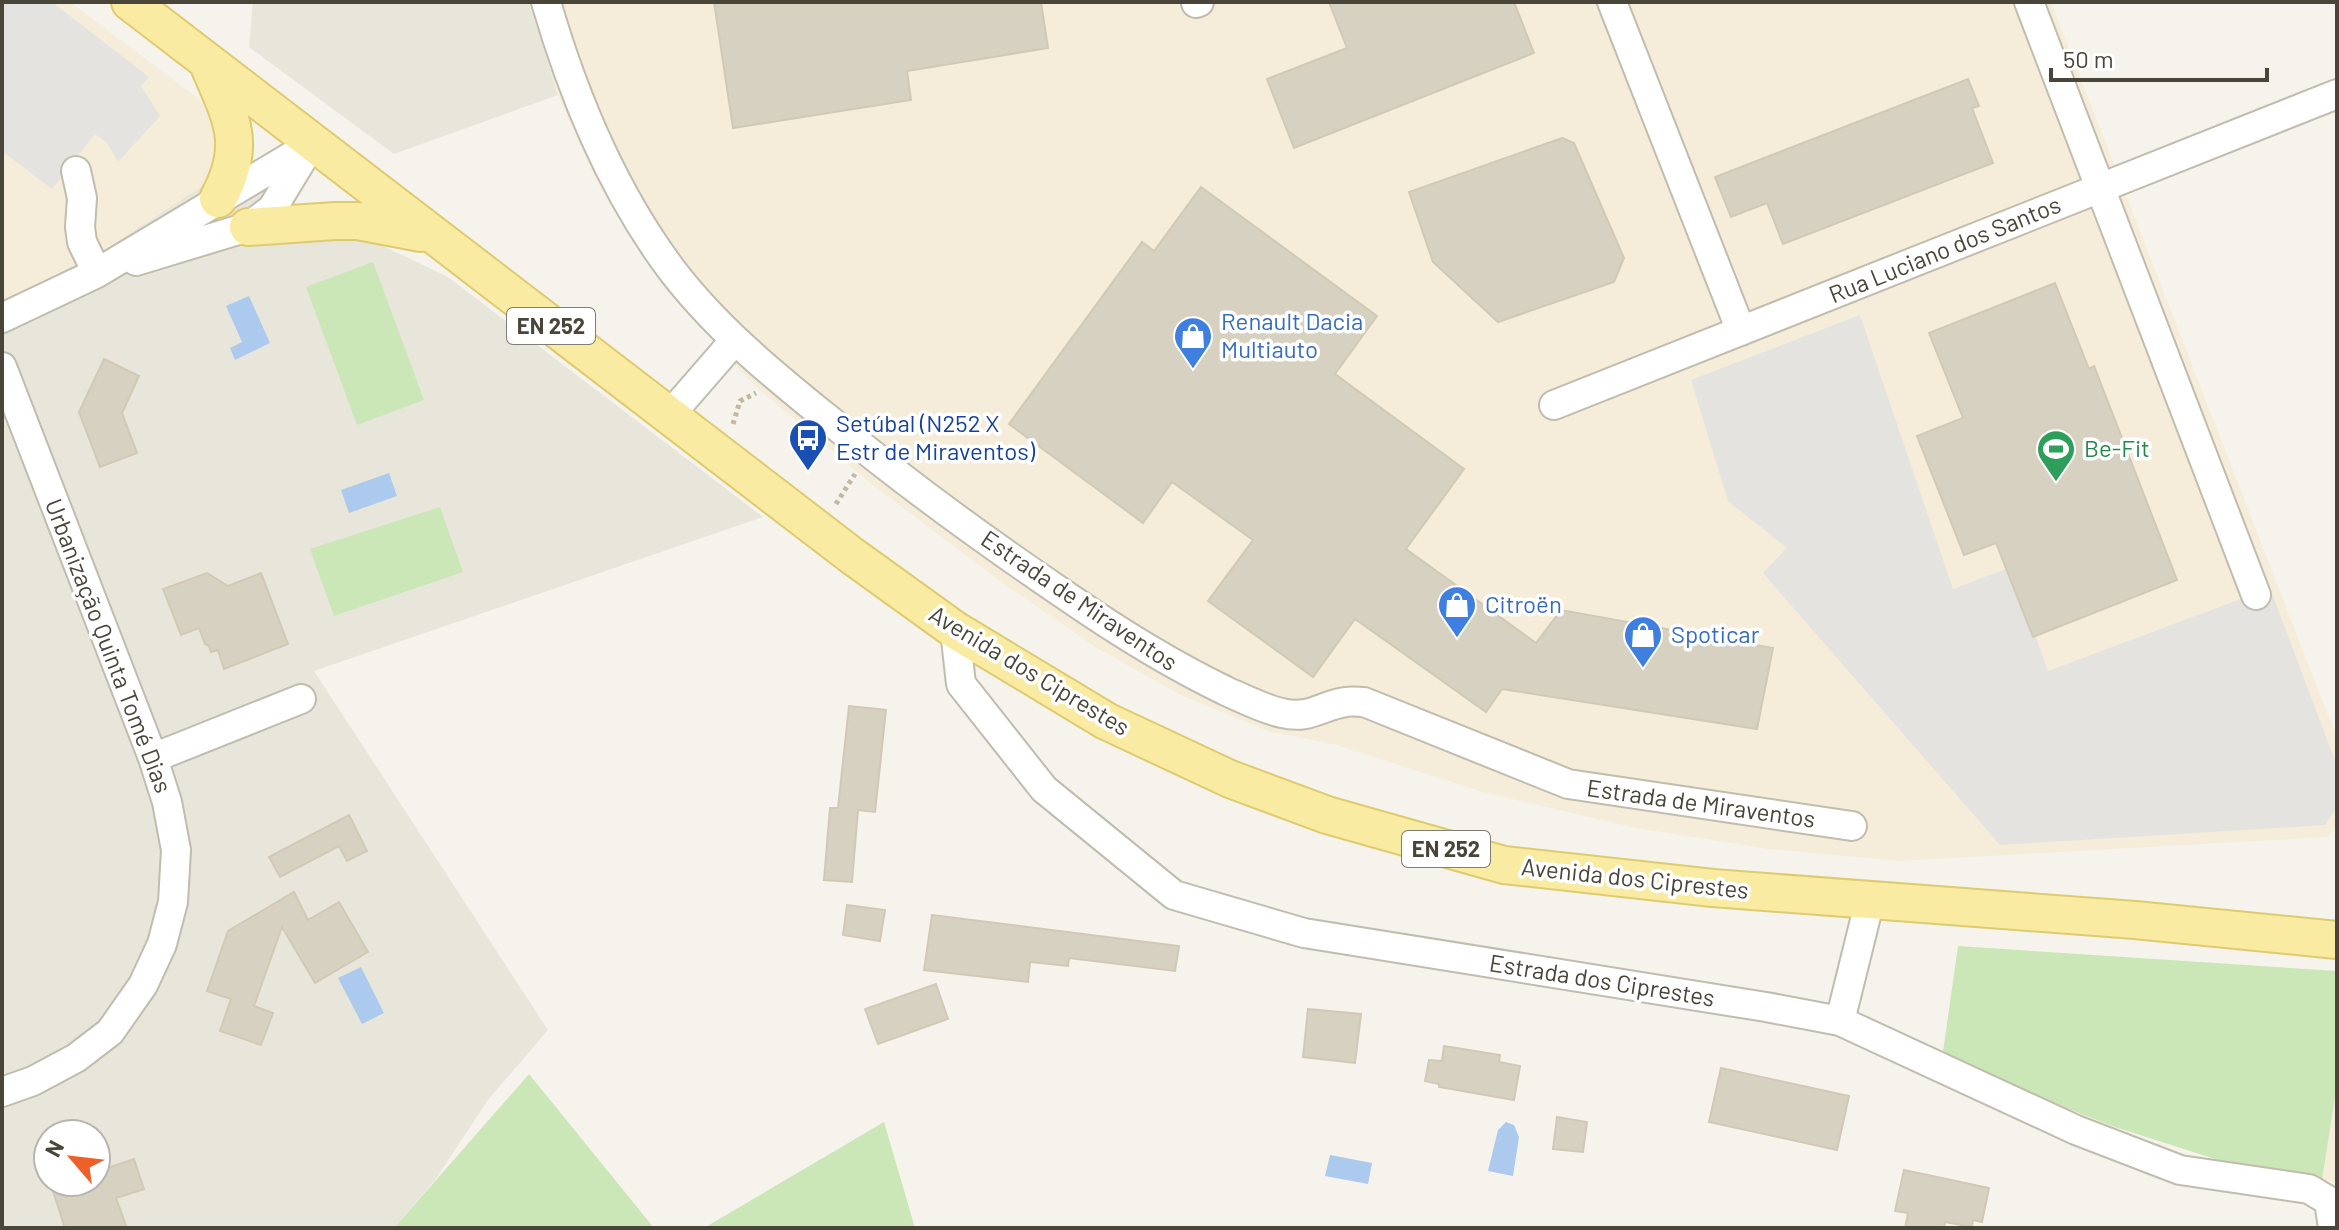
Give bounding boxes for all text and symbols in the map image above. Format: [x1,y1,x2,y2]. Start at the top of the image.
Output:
scale bar [2051,32,2267,82]
text: 50 m [2063,44,2114,73]
street label: Rua Luciano dos Santos [1824,189,2065,308]
place label: Renault Dacia Multiauto [1221,306,1363,363]
road number: EN 252 [507,308,595,344]
shop icon: Renault Dacia Multiauto [1172,315,1214,370]
place label: Setúbal (N252 X Estr de Miraventos) [836,408,1036,465]
bus stop icon: Setúbal (N252 X Estr de Miraventos) [787,417,829,472]
sports icon: Be-Fit [2035,428,2077,483]
place label: Be-Fit [2084,433,2150,462]
street label: Urbanização Quinta Tomé Dias [40,494,179,797]
street label: Estrada de Miraventos [976,523,1183,676]
shop icon: Citroën [1436,584,1478,639]
place label: Citroën [1485,589,1562,618]
street label: Avenida dos Ciprestes [924,598,1135,741]
shop icon: Spoticar [1622,614,1664,669]
place label: Spoticar [1671,619,1760,648]
street label: Estrada de Miraventos [1585,772,1817,833]
road number: EN 252 [1402,831,1490,867]
street label: Avenida dos Ciprestes [1520,851,1750,904]
street label: Estrada dos Ciprestes [1488,947,1717,1012]
north arrow [32,1118,112,1198]
text: N [39,1136,68,1161]

